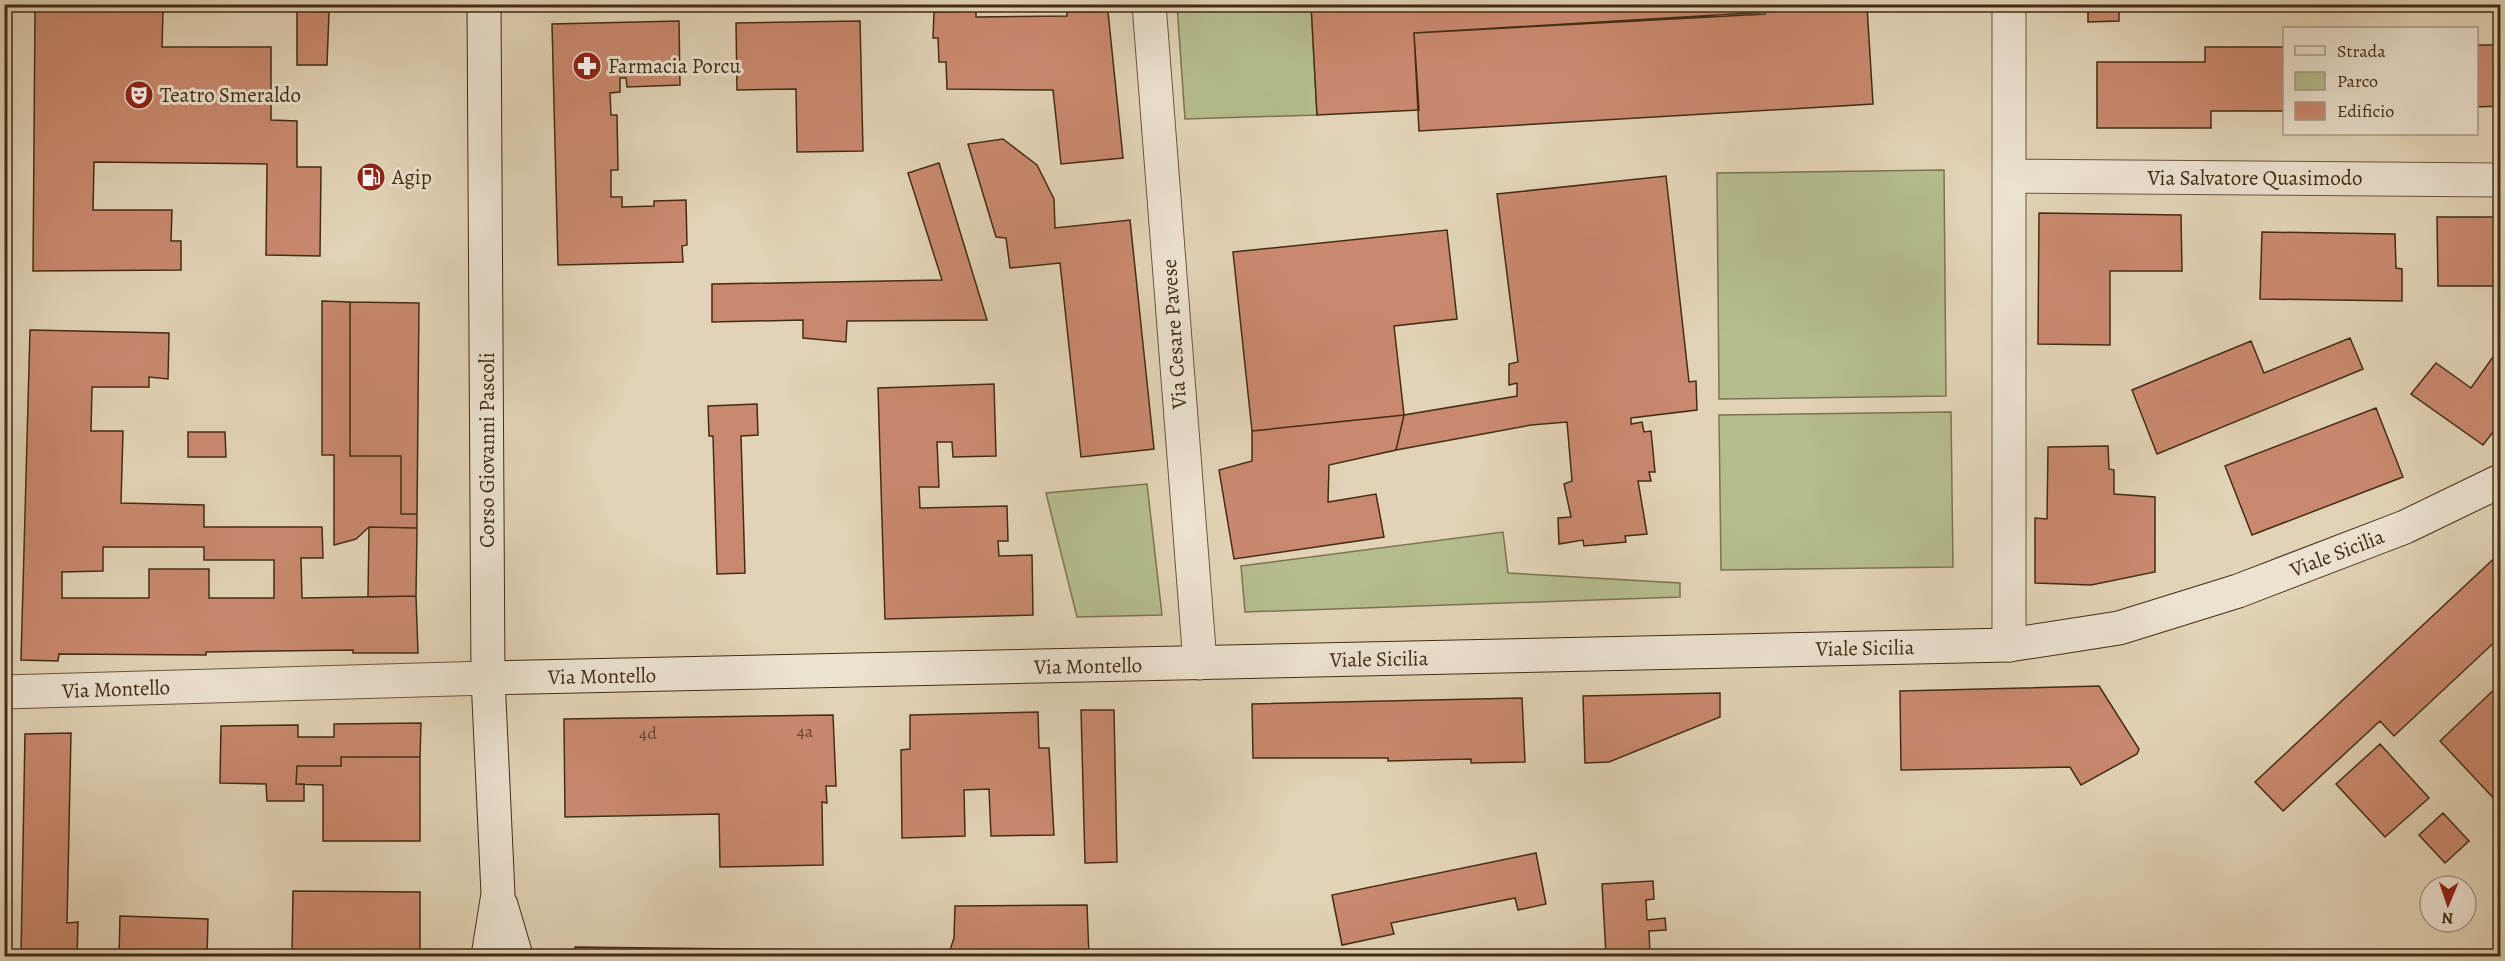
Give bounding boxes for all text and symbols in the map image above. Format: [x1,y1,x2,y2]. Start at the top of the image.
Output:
legend [2283,27,2478,135]
text: Strada [2337,39,2386,63]
pharmacy icon: Farmacia Porcu [571,50,603,82]
place label: Farmacia Porcu [608,52,742,80]
text: Parco [2337,69,2378,93]
theatre icon: Teatro Smeraldo [123,79,155,111]
place label: Teatro Smeraldo [160,81,301,109]
text: Edificio [2337,99,2394,123]
fuel station icon: Agip [355,161,387,193]
place label: Agip [391,163,432,191]
street label: Via Salvatore Quasimodo [2147,164,2362,192]
street label: Via Cesare Pavese [1155,258,1193,411]
street label: Corso Giovanni Pascoli [473,352,501,548]
street label: Viale Sicilia [2285,522,2388,584]
street label: Viale Sicilia [1814,633,1915,663]
street label: Viale Sicilia [1328,644,1429,674]
street label: Via Montello [1033,651,1142,681]
street label: Via Montello [547,661,656,691]
street label: Via Montello [60,673,171,705]
house number: 4a [797,719,814,743]
house number: 4d [639,721,657,745]
north arrow [2418,874,2478,934]
text: N [2441,907,2454,929]

